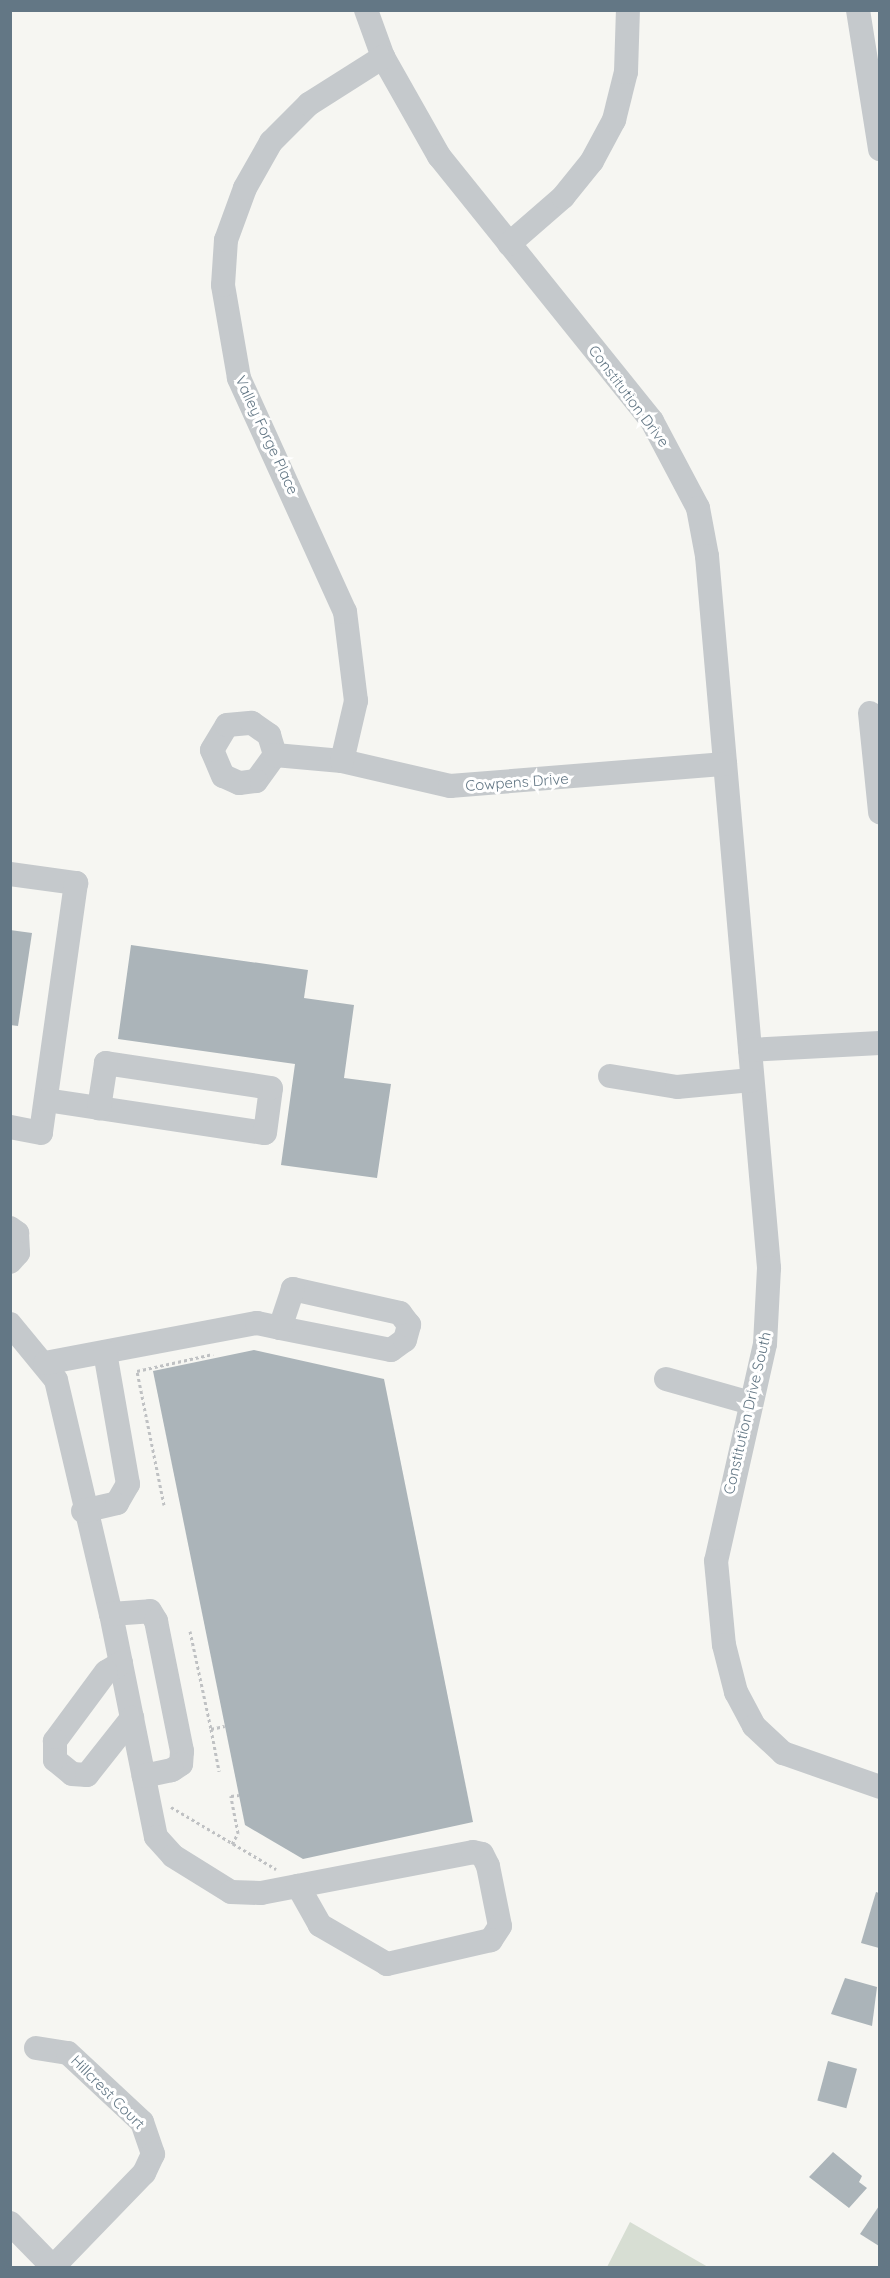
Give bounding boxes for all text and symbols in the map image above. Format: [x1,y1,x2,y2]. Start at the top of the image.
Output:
street label: Constitution Drive [585,342,673,450]
street label: Valley Forge Place [232,373,302,497]
street label: Cowpens Drive [465,769,569,795]
street label: Constitution Drive South [720,1330,774,1496]
street label: Hillcrest Court [67,2051,149,2133]

